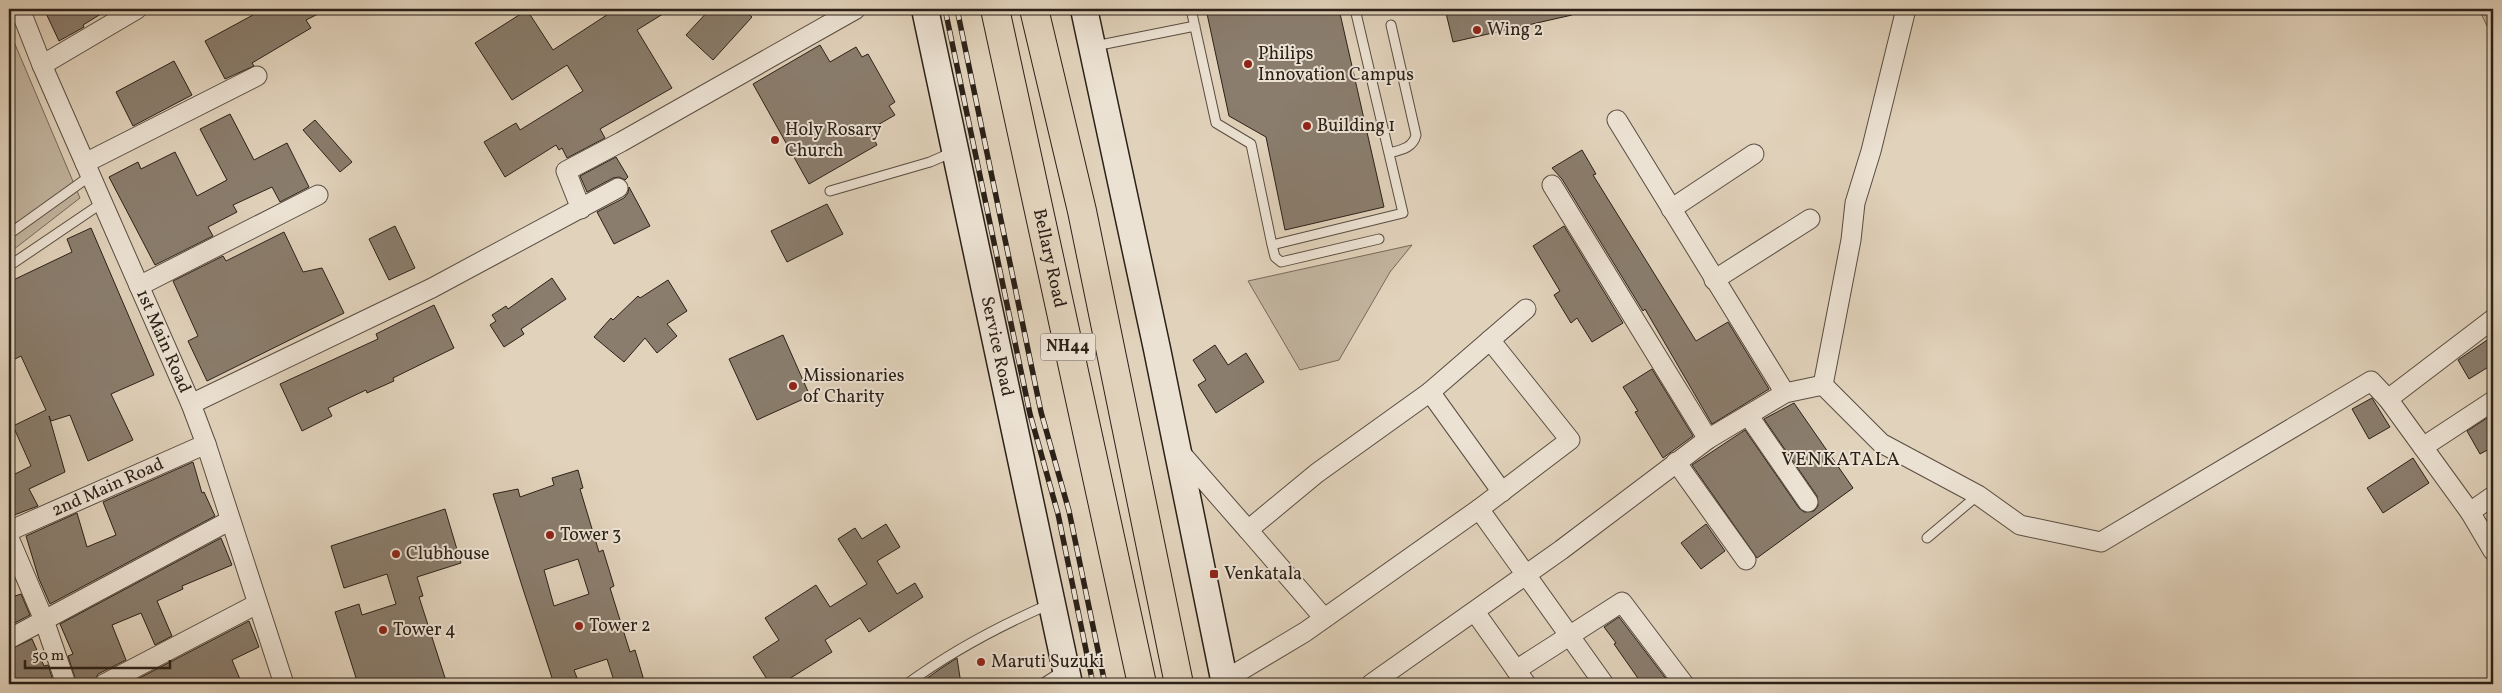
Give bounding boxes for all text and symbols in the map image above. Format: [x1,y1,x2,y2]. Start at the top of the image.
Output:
place label: Wing 2 [1487,18,1543,43]
marker: Wing 2 [1471,24,1483,36]
place label: Philips Innovation Campus [1258,42,1414,88]
marker: Philips Innovation Campus [1242,58,1254,70]
place label: Building 1 [1317,114,1395,139]
place label: Holy Rosary Church [785,118,882,164]
marker: Building 1 [1301,120,1313,132]
marker: Holy Rosary Church [769,134,781,146]
street label: Bellary Road [1026,206,1072,310]
street label: 1st Main Road [130,286,197,397]
street label: Service Road [974,294,1020,399]
road number: NH44 [1040,334,1096,361]
place label: Missionaries of Charity [803,364,904,410]
marker: Missionaries of Charity [787,380,799,392]
district label: VENKATALA [1781,447,1901,473]
street label: 2nd Main Road [48,452,168,523]
place label: Tower 3 [560,523,621,548]
marker: Tower 3 [544,529,556,541]
place label: Clubhouse [406,542,490,567]
marker: Clubhouse [390,548,402,560]
place label: Venkatala [1224,562,1302,587]
marker: Venkatala [1208,568,1220,580]
place label: Tower 2 [589,614,651,639]
place label: Tower 4 [393,618,456,643]
marker: Tower 2 [573,620,585,632]
marker: Tower 4 [377,624,389,636]
scale bar [25,638,170,670]
text: 50 m [32,646,64,667]
place label: Maruti Suzuki [991,650,1104,675]
marker: Maruti Suzuki [975,656,987,668]

